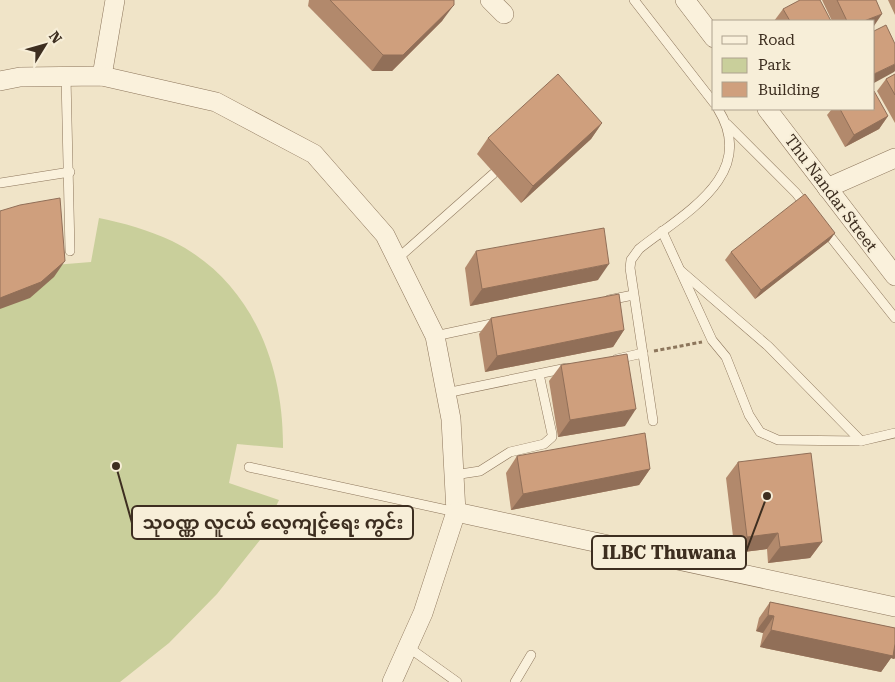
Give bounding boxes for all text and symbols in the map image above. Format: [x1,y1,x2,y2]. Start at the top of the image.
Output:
north arrow [20,20,70,70]
legend [712,20,875,110]
text: N [46,28,65,46]
text: Road [758,31,795,49]
text: Park [758,56,792,74]
text: Building [758,81,820,99]
street label: Thu Nandar Street [781,131,881,255]
callout: သုဝဏ္ဏ လူငယ် လေ့ကျင့်ရေး ကွင်း [132,506,413,539]
text: သုဝဏ္ဏ လူငယ် လေ့ကျင့်ရေး ကွင်း [143,511,403,538]
callout: ILBC Thuwana [592,536,746,569]
text: ILBC Thuwana [602,542,736,563]

